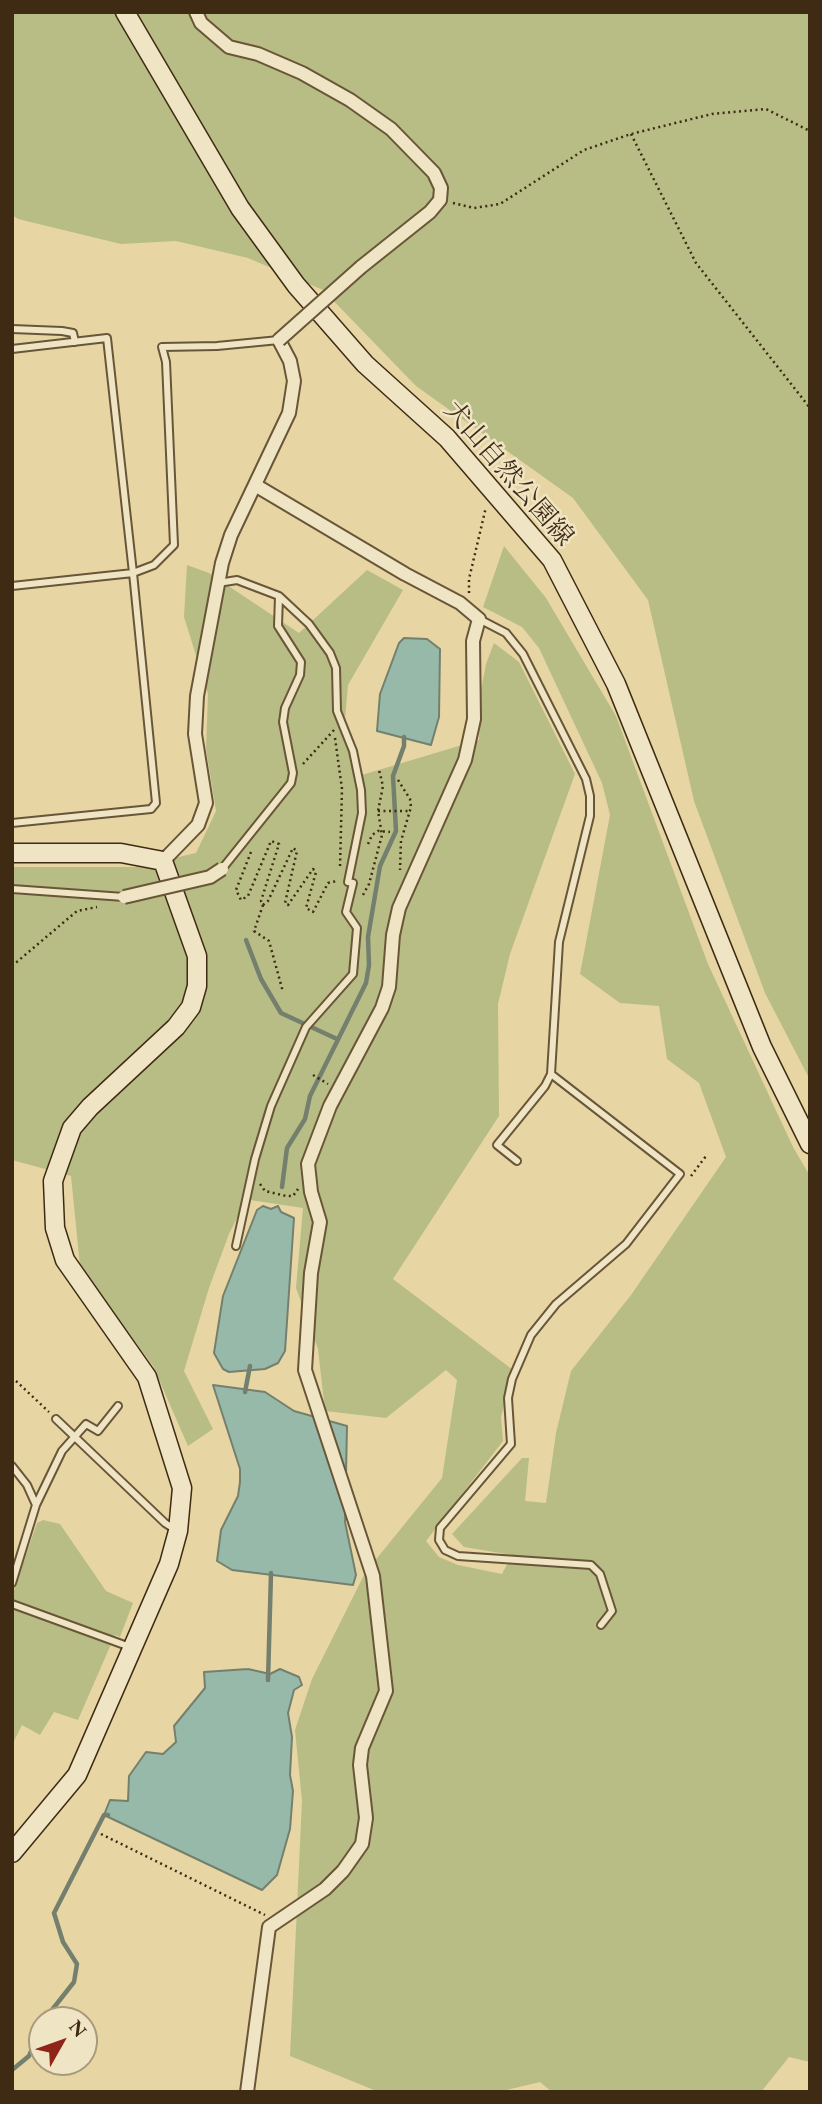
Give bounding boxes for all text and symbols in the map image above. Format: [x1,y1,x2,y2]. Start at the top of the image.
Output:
street label: 犬山自然公園線 [437,395,579,553]
north arrow [28,2006,98,2076]
text: N [63,2015,92,2042]

